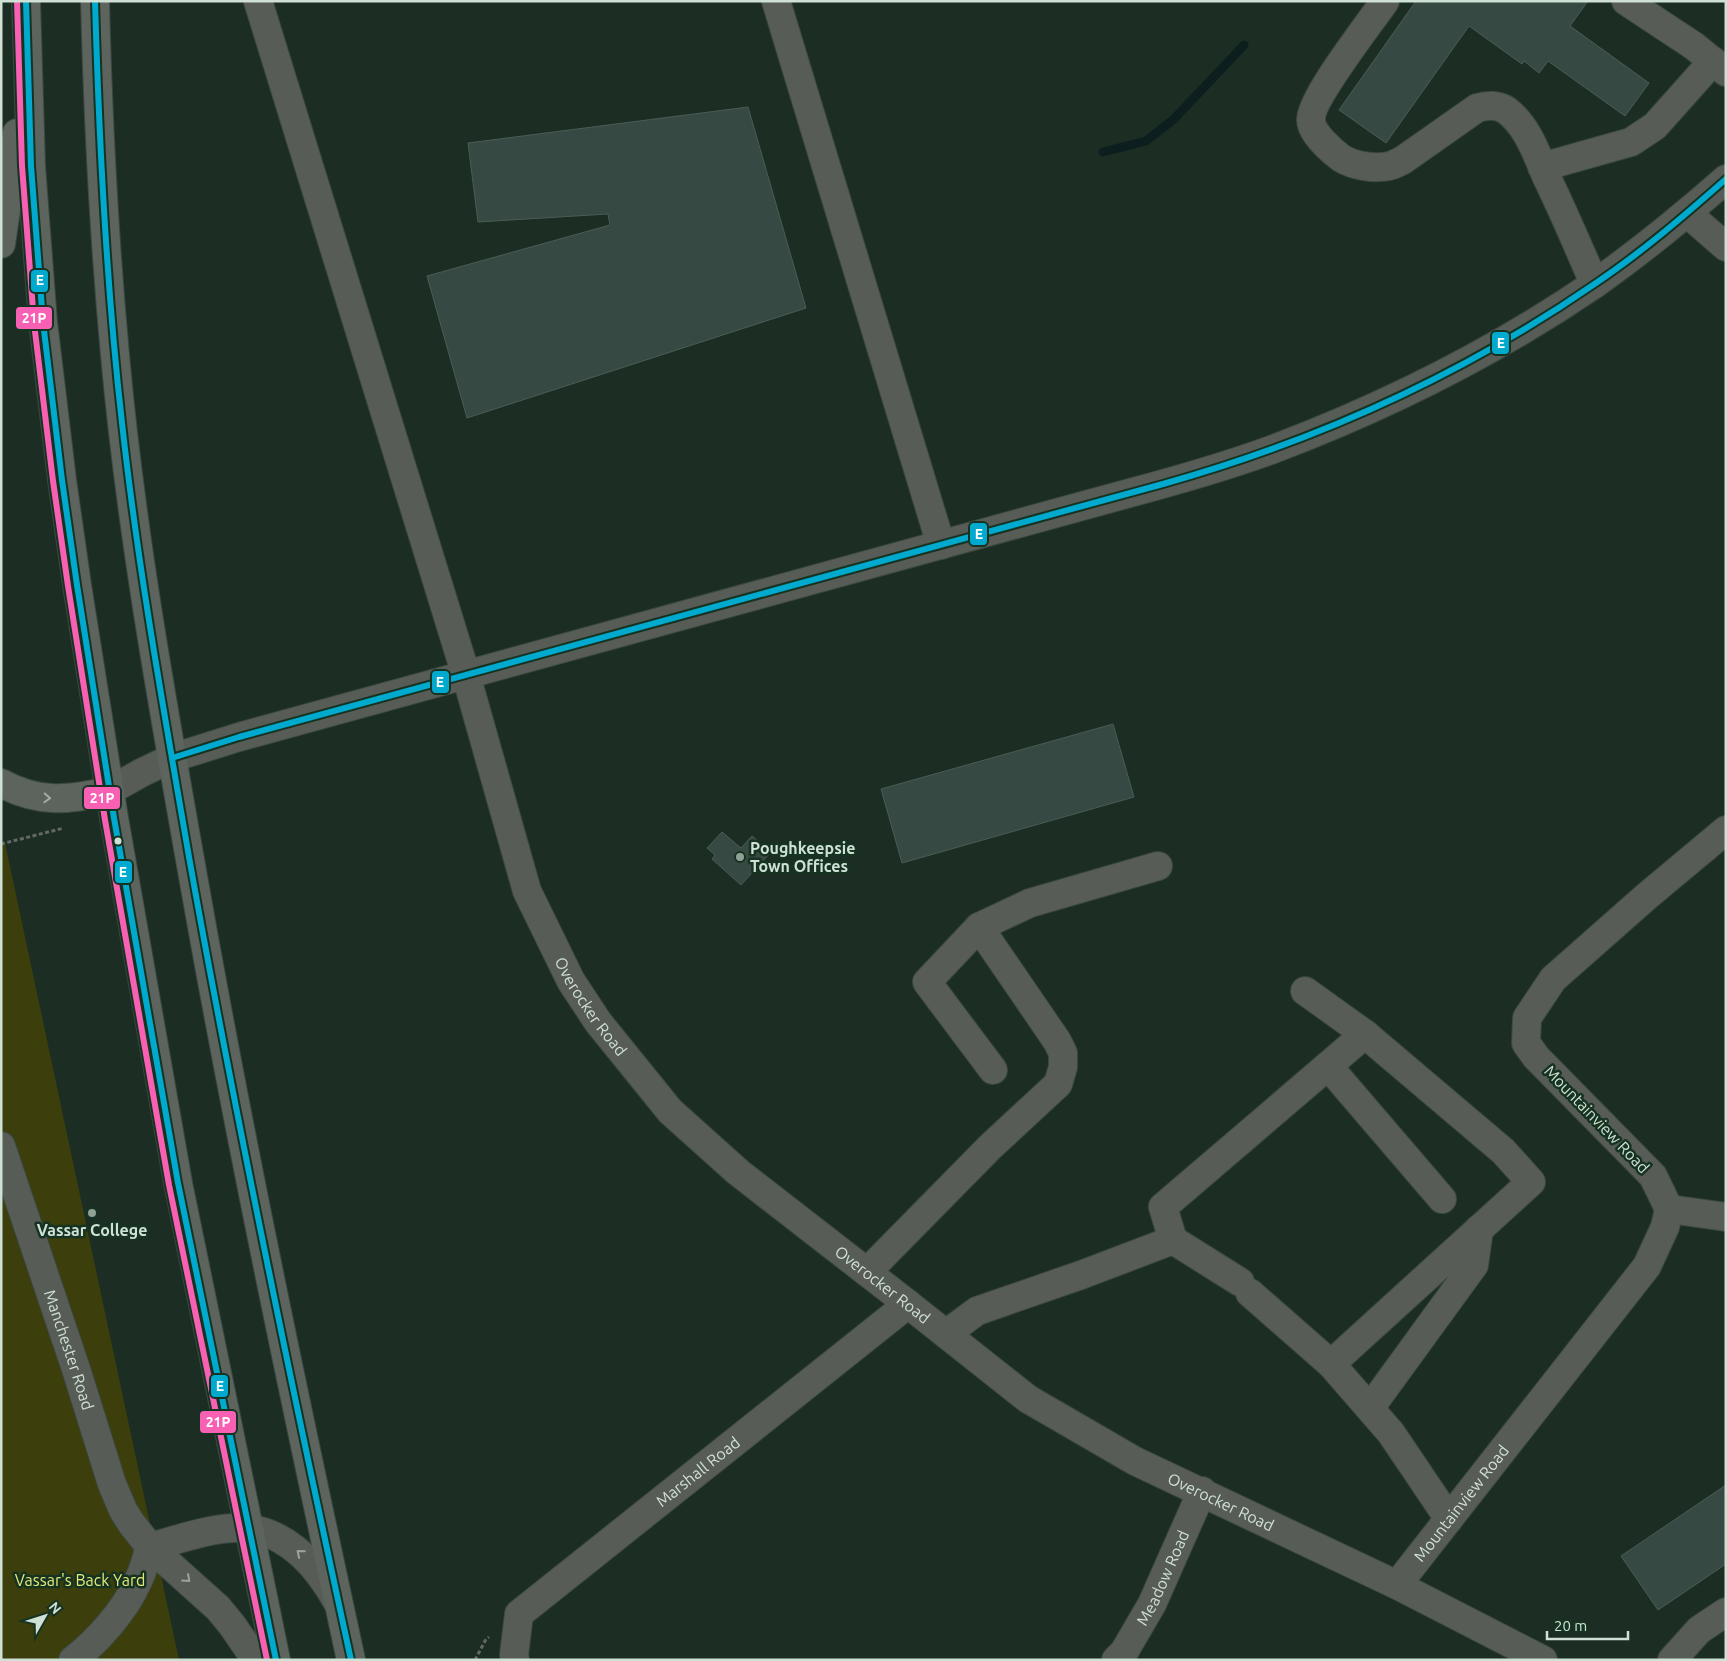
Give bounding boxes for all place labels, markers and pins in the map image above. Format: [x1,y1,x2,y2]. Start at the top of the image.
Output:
unlabelled marker [113,836,123,846]
place label: Poughkeepsie Town Offices [750,839,855,875]
marker: Poughkeepsie Town Offices [734,851,746,863]
marker: Vassar College [86,1207,98,1219]
place label: Vassar College [37,1221,147,1239]

